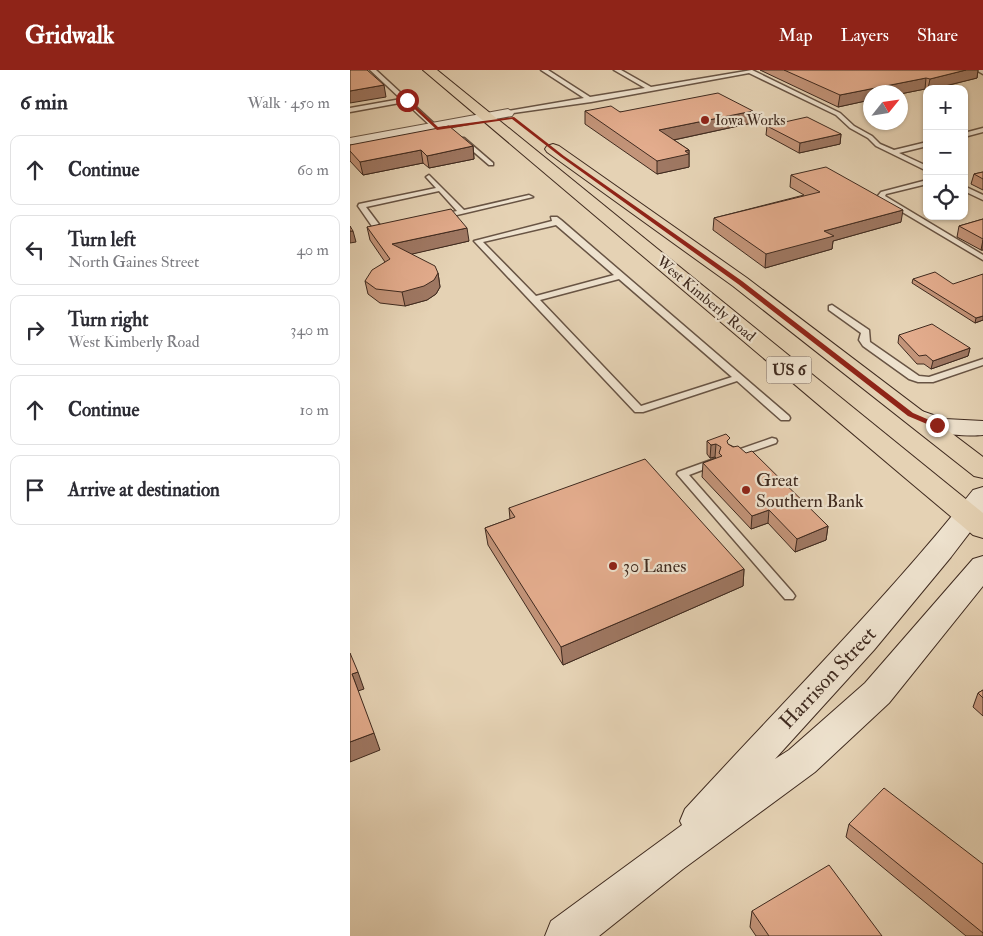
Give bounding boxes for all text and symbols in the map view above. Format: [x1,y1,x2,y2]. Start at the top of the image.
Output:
text: Gridwalk [25,20,114,51]
text: Map [779,24,813,47]
text: Layers [841,24,889,47]
text: Share [917,24,958,47]
north arrow [863,85,908,130]
map controls [923,85,968,220]
button: + [923,85,968,130]
text: 6 min [20,89,68,116]
route start [396,89,419,112]
text: Walk · 450 m [247,93,330,113]
place label: Iowa Works [715,111,785,130]
marker: Iowa Works [699,114,711,126]
button: − [923,130,968,175]
icon: ahead [21,156,49,184]
text: Continue [68,158,139,182]
text: 60 m [297,160,329,180]
button: locate [923,175,968,220]
text: Turn left [68,228,136,252]
icon: left [21,236,49,264]
text: 40 m [296,240,329,260]
street label: West Kimberly Road [652,251,760,346]
text: North Gaines Street [68,252,199,272]
text: Turn right [68,308,148,332]
icon: right [21,316,49,344]
text: 340 m [290,320,329,340]
text: West Kimberly Road [68,332,200,352]
road number: US 6 [766,356,812,384]
icon: ahead [21,396,49,424]
text: Continue [68,398,139,422]
text: 10 m [299,400,329,420]
route end [926,414,949,437]
place label: Great Southern Bank [756,469,864,513]
icon: arrive [21,476,49,504]
text: Arrive at destination [68,478,220,502]
marker: Great Southern Bank [740,484,752,496]
place label: 30 Lanes [623,555,686,578]
marker: 30 Lanes [607,560,619,572]
street label: Harrison Street [774,621,882,735]

